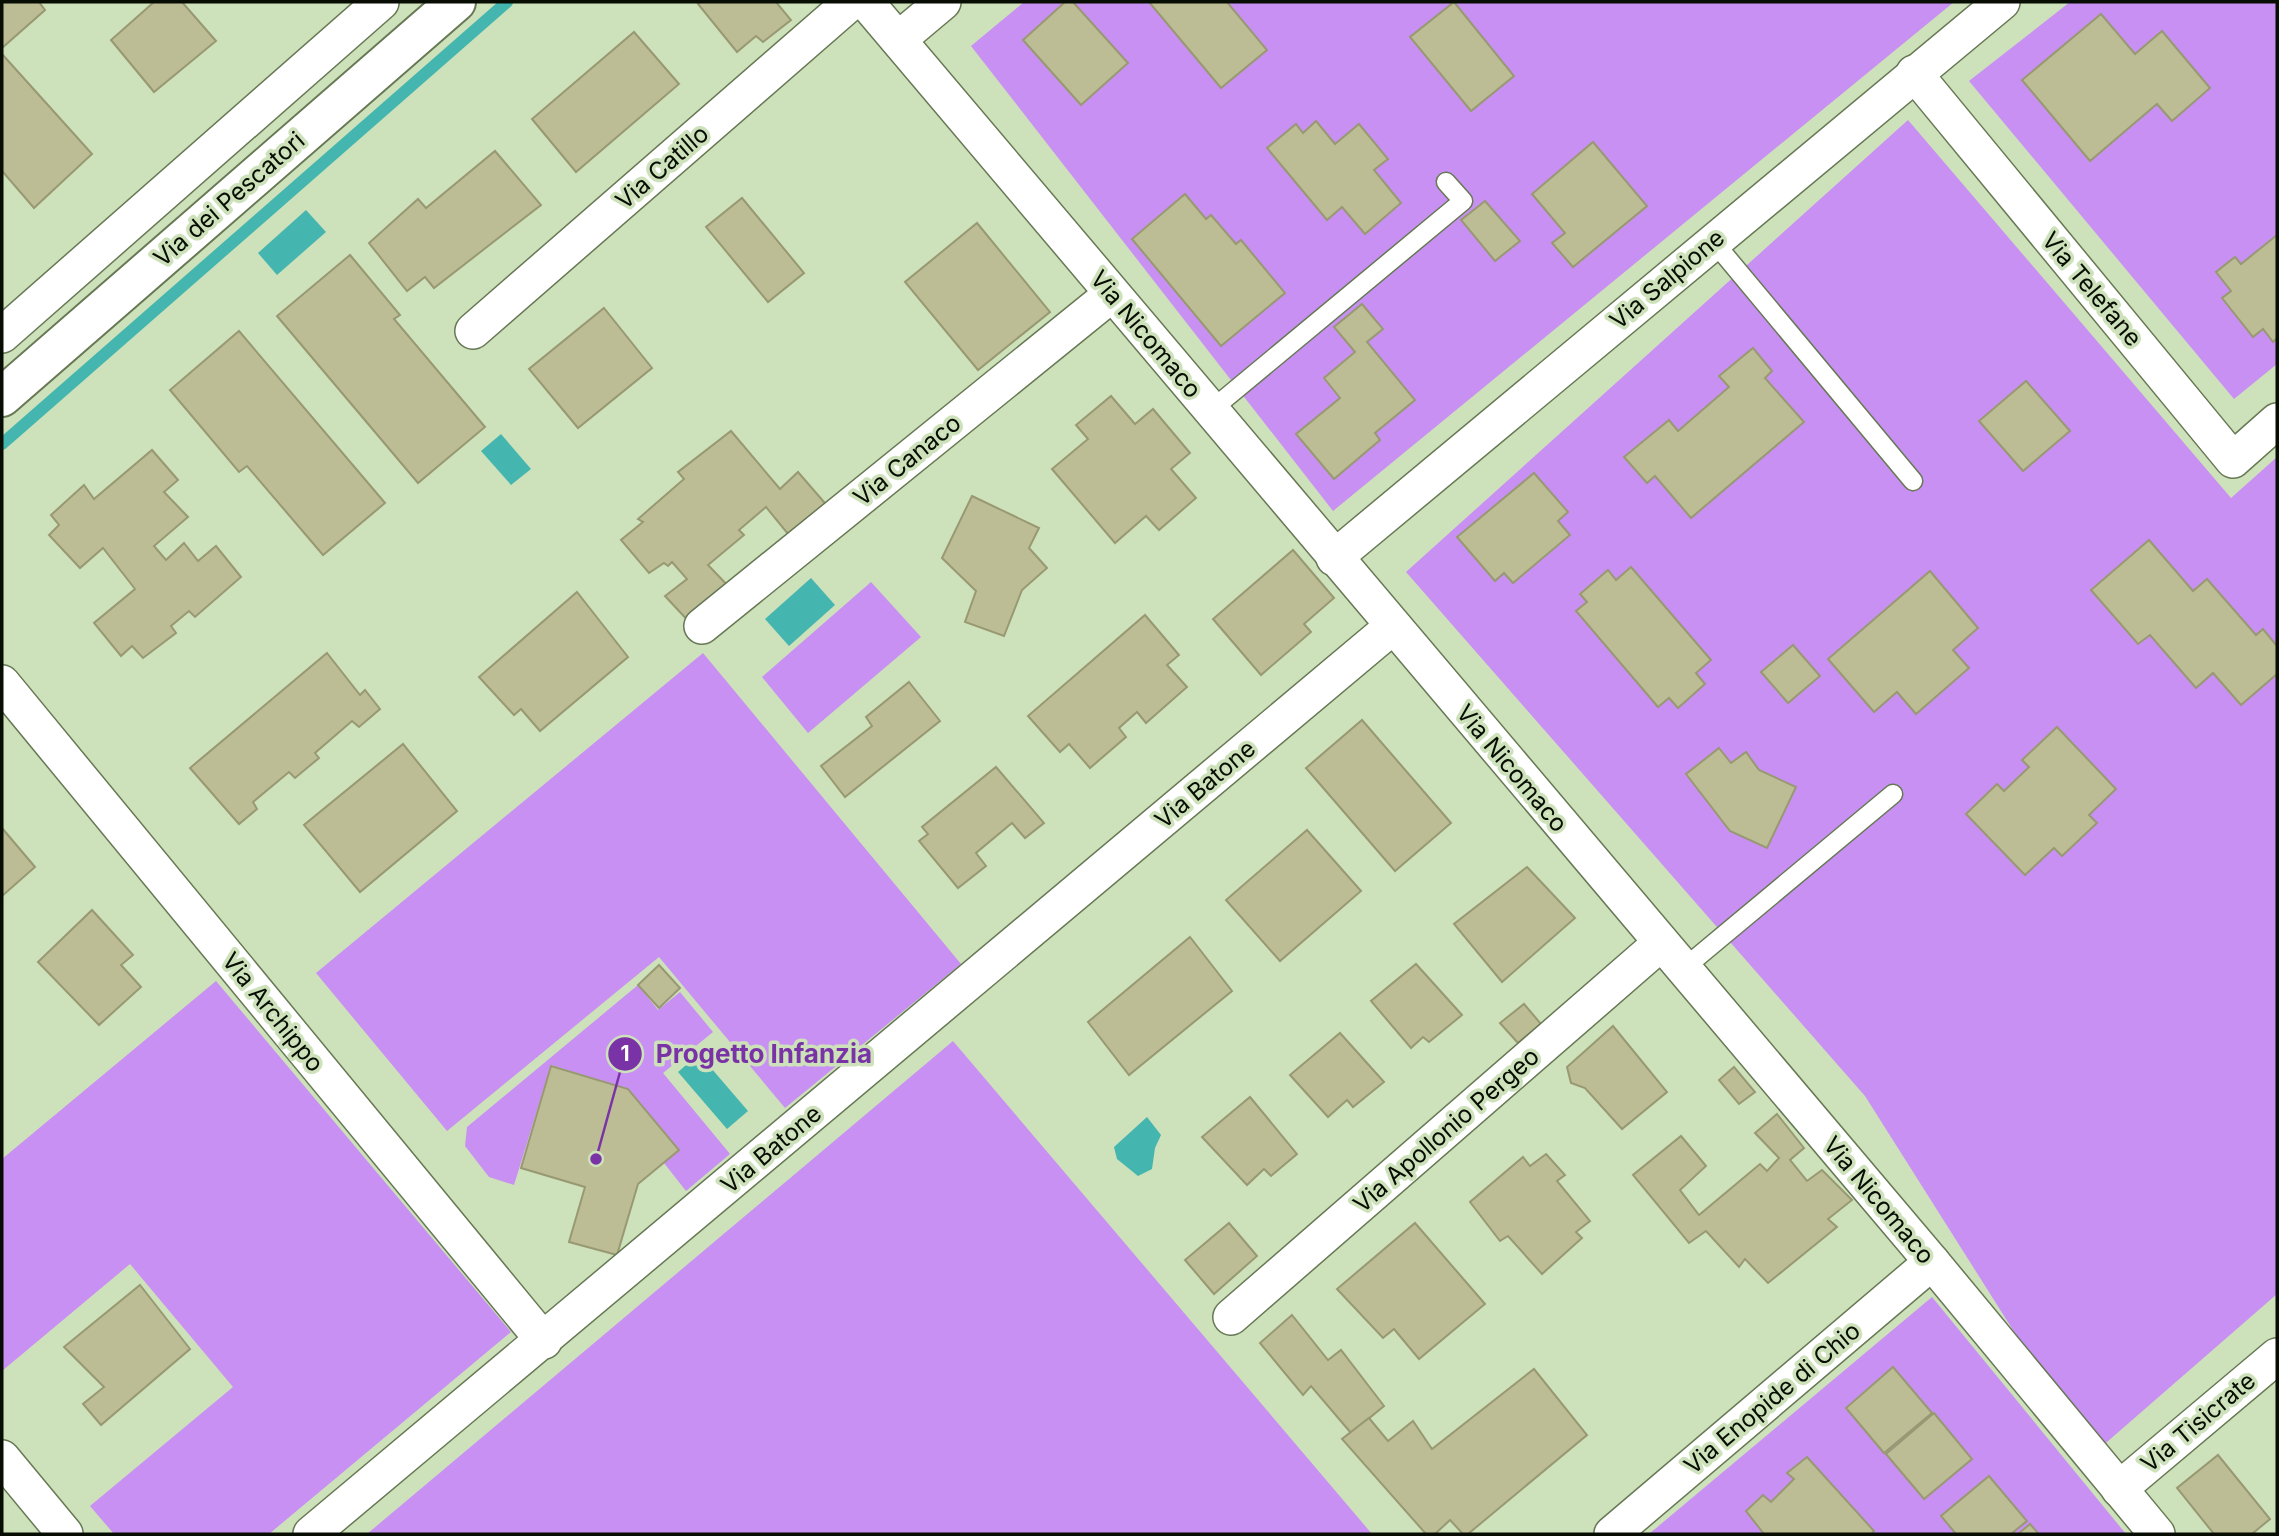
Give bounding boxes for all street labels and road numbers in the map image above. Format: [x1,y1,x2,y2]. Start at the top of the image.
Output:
street label: Via Catillo [610,119,714,215]
street label: Via dei Pescatori [148,126,310,272]
street label: Via Salpione [1604,223,1730,335]
street label: Via Telefane [2036,226,2148,352]
street label: Via Nicomaco [1084,264,1208,404]
street label: Via Canaco [848,408,966,512]
street label: Via Nicomaco [1450,698,1574,838]
street label: Via Batone [1149,734,1261,834]
street label: Via Archippo [216,946,330,1078]
street label: Via Apollonio Pergeo [1347,1042,1545,1218]
street label: Via Batone [715,1099,827,1199]
street label: Via Nicomaco [1817,1130,1941,1270]
street label: Via Enopide di Chio [1678,1316,1866,1480]
street label: Via Tisicrate [2135,1366,2261,1478]

